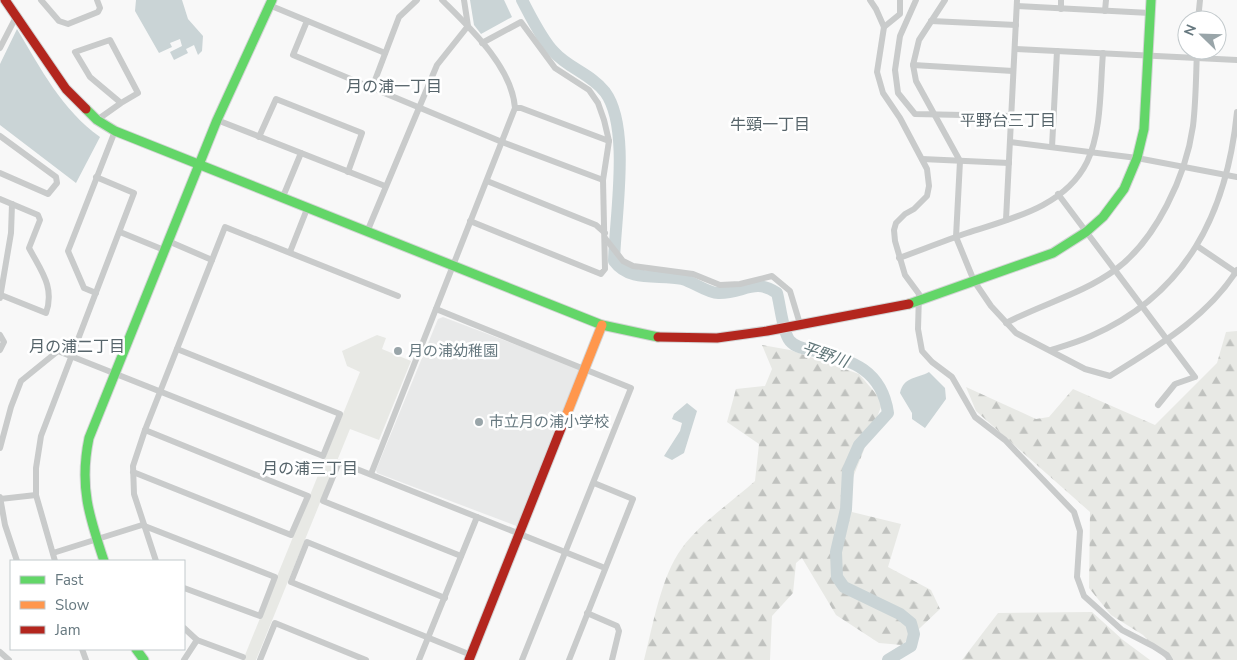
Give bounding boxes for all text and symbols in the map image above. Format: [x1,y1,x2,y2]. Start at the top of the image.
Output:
north arrow [1177,10,1227,60]
text: N [1180,22,1201,39]
district label: 月の浦一丁目 [346,76,442,98]
district label: 平野台三丁目 [960,110,1056,132]
district label: 牛頸一丁目 [730,114,810,136]
district label: 月の浦二丁目 [29,336,125,358]
water label: 平野川 [799,337,853,374]
place label: 月の浦幼稚園 [408,341,498,361]
marker: 月の浦幼稚園 [392,345,404,357]
place label: 市立月の浦小学校 [489,412,609,432]
marker: 市立月の浦小学校 [473,416,485,428]
district label: 月の浦三丁目 [262,458,358,480]
legend [10,560,185,650]
text: Fast [55,570,84,590]
text: Slow [55,595,90,615]
text: Jam [54,620,81,640]

